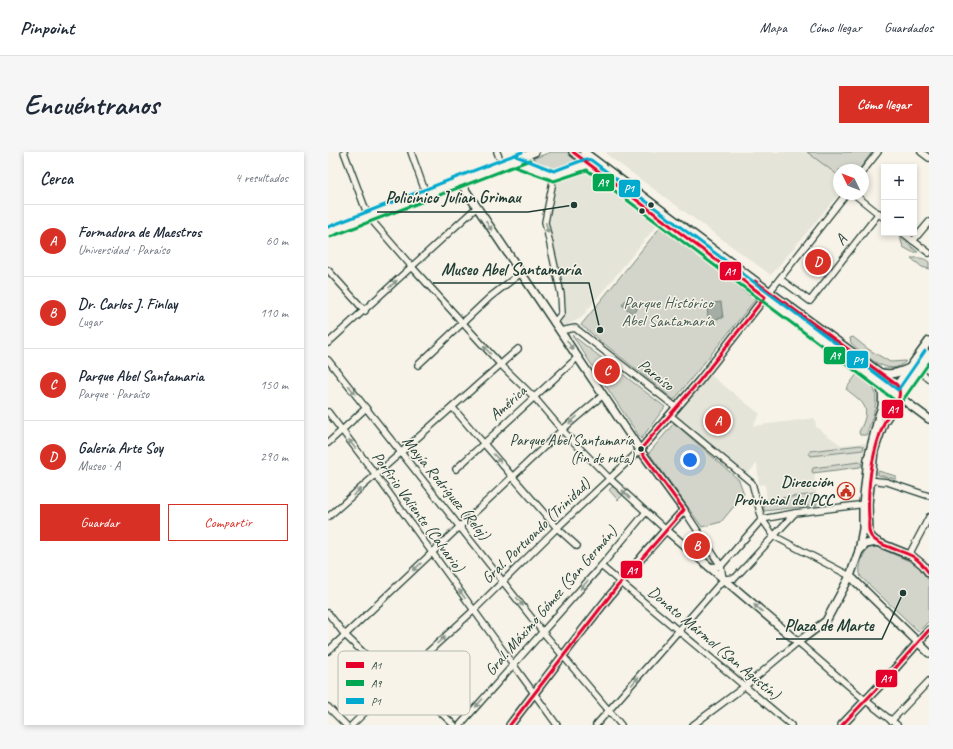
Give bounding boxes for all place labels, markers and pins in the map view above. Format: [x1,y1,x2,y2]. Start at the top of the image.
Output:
callout: Policínico Julian Grimau [377,183,528,212]
unlabelled marker [646,200,656,210]
unlabelled marker [637,206,647,216]
pin: D [805,247,831,277]
callout: Museo Abel Santamaría [433,254,589,283]
pin: C [594,356,620,386]
pin: A [705,406,731,436]
place label: Parque Abel Santamaría (fin de ruta) [510,431,635,468]
marker: Parque Abel Santamaría (fin de ruta) [636,444,646,454]
place label: Dirección Provincial del PCC [734,472,835,510]
public building icon: Dirección Provincial del PCC [836,481,856,501]
pin: B [684,531,710,561]
callout: Plaza de Marte [776,610,882,639]

